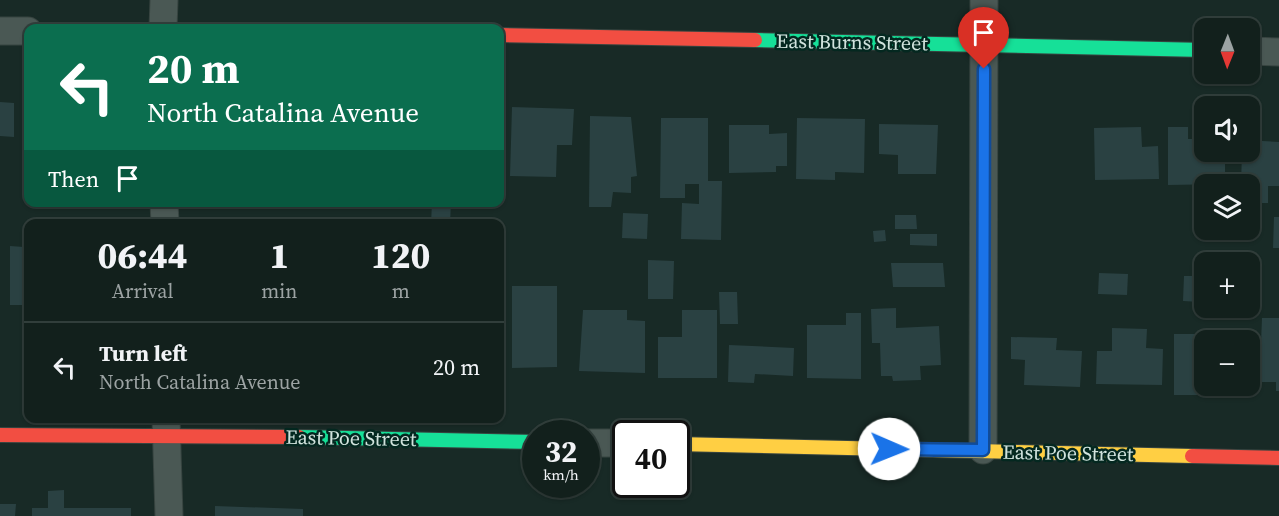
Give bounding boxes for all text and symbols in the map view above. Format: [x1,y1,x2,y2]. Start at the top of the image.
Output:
pin [958,7,1009,69]
icon: arrive [967,16,1000,49]
north arrow [1194,18,1260,84]
map controls [1194,18,1260,396]
street label: East Burns Street [776,27,928,57]
text: 20 m [147,39,240,97]
icon: left [48,48,126,126]
text: North Catalina Avenue [147,94,419,131]
button: sound [1194,96,1260,162]
icon: arrive [111,162,144,195]
text: Then [48,164,99,194]
button: layers [1194,174,1260,240]
text: 06:44 [98,231,188,280]
text: 1 [269,231,289,280]
text: 120 [371,231,430,280]
button: + [1194,252,1260,318]
text: Arrival [112,277,174,305]
text: min [261,277,297,305]
text: m [392,277,410,305]
button: − [1194,330,1260,396]
text: Turn left [99,338,187,368]
icon: left [48,351,81,384]
text: 20 m [433,352,480,382]
text: North Catalina Avenue [99,368,300,396]
position arrow [857,417,921,481]
speed limit sign: 40 [612,420,690,498]
street label: East Poe Street [285,423,417,453]
text: 32 [545,431,577,472]
street label: East Poe Street [1002,438,1134,468]
text: km/h [543,464,579,485]

